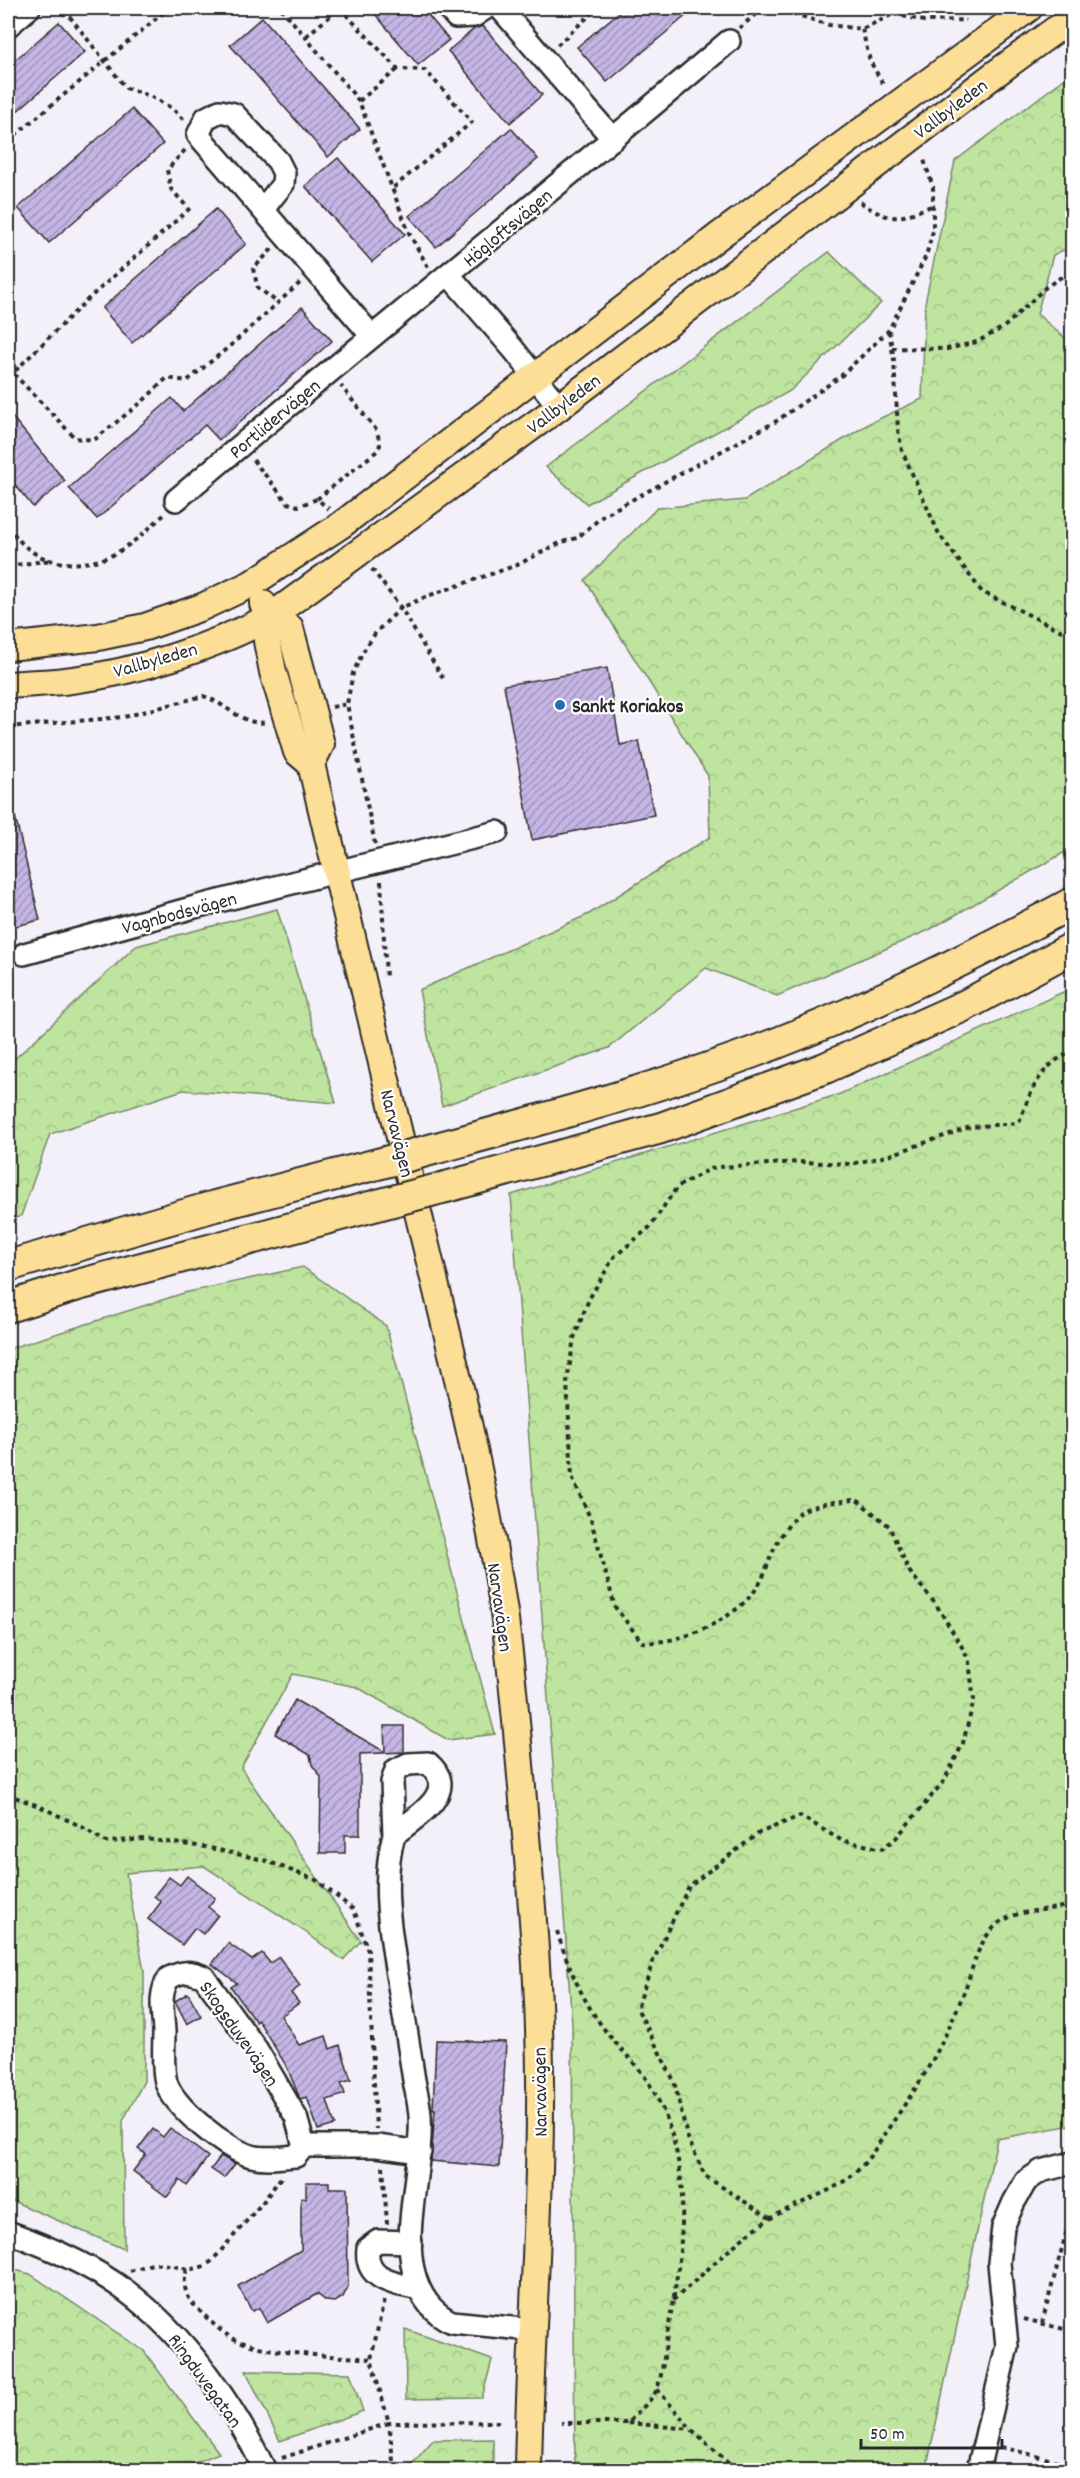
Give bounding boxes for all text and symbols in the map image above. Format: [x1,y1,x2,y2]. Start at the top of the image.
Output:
street label: Vallbyleden [909,73,995,148]
street label: Högloftsvägen [458,183,560,275]
street label: Vallbyleden [522,368,608,443]
street label: Portlidervägen [224,374,328,467]
street label: Vallbyleden [111,637,201,687]
place label: Sankt Koriakos [572,694,684,722]
marker: Sankt Koriakos [553,698,567,712]
street label: Vagnbodsvägen [119,886,240,944]
street label: Narvavägen [371,1087,420,1181]
street label: Narvavägen [478,1561,518,1654]
street label: Skogsduvevägen [191,1976,284,2093]
street label: Narvavägen [527,2047,557,2137]
street label: Ringduvegatan [160,2329,247,2435]
scale bar [861,2412,1002,2450]
text: 50 m [870,2423,905,2448]

